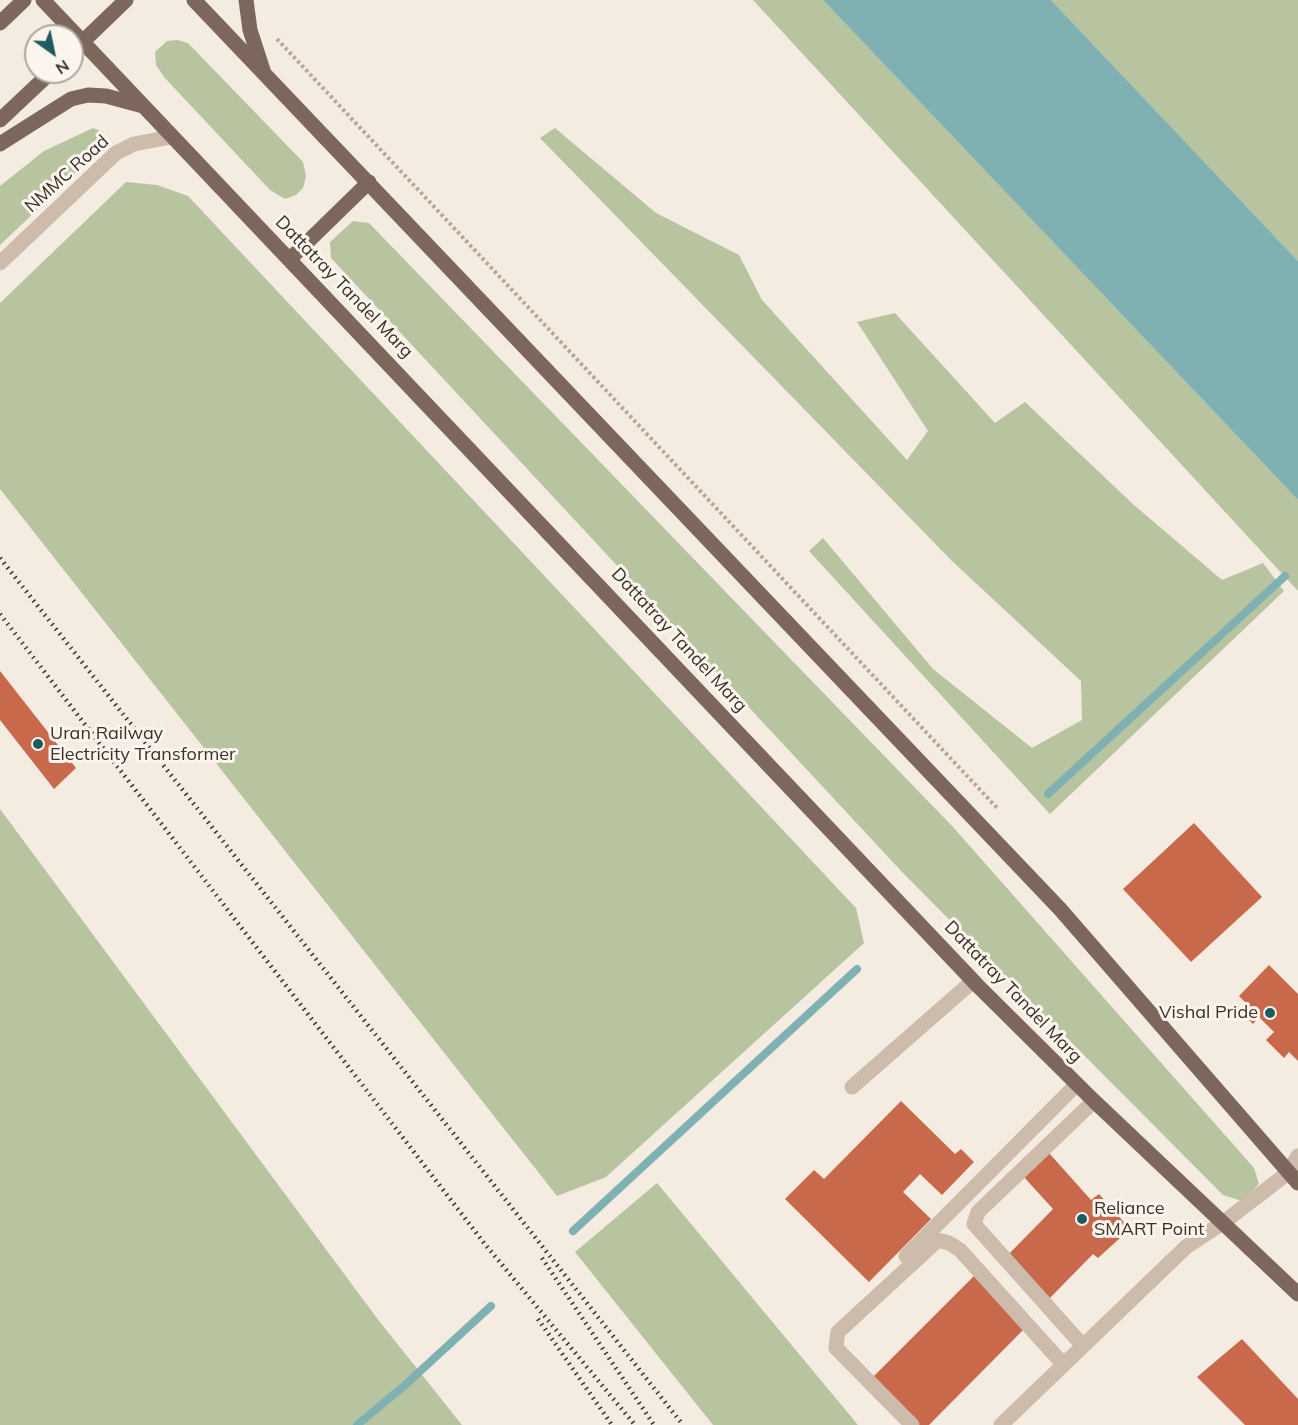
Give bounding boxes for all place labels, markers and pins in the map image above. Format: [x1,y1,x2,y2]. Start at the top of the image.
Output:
place label: Uran Railway Electricity Transformer [50,723,236,766]
marker: Uran Railway Electricity Transformer [31,737,45,751]
place label: Vishal Pride [1159,1002,1258,1024]
marker: Vishal Pride [1263,1006,1277,1020]
place label: Reliance SMART Point [1094,1198,1204,1240]
marker: Reliance SMART Point [1075,1212,1089,1226]

